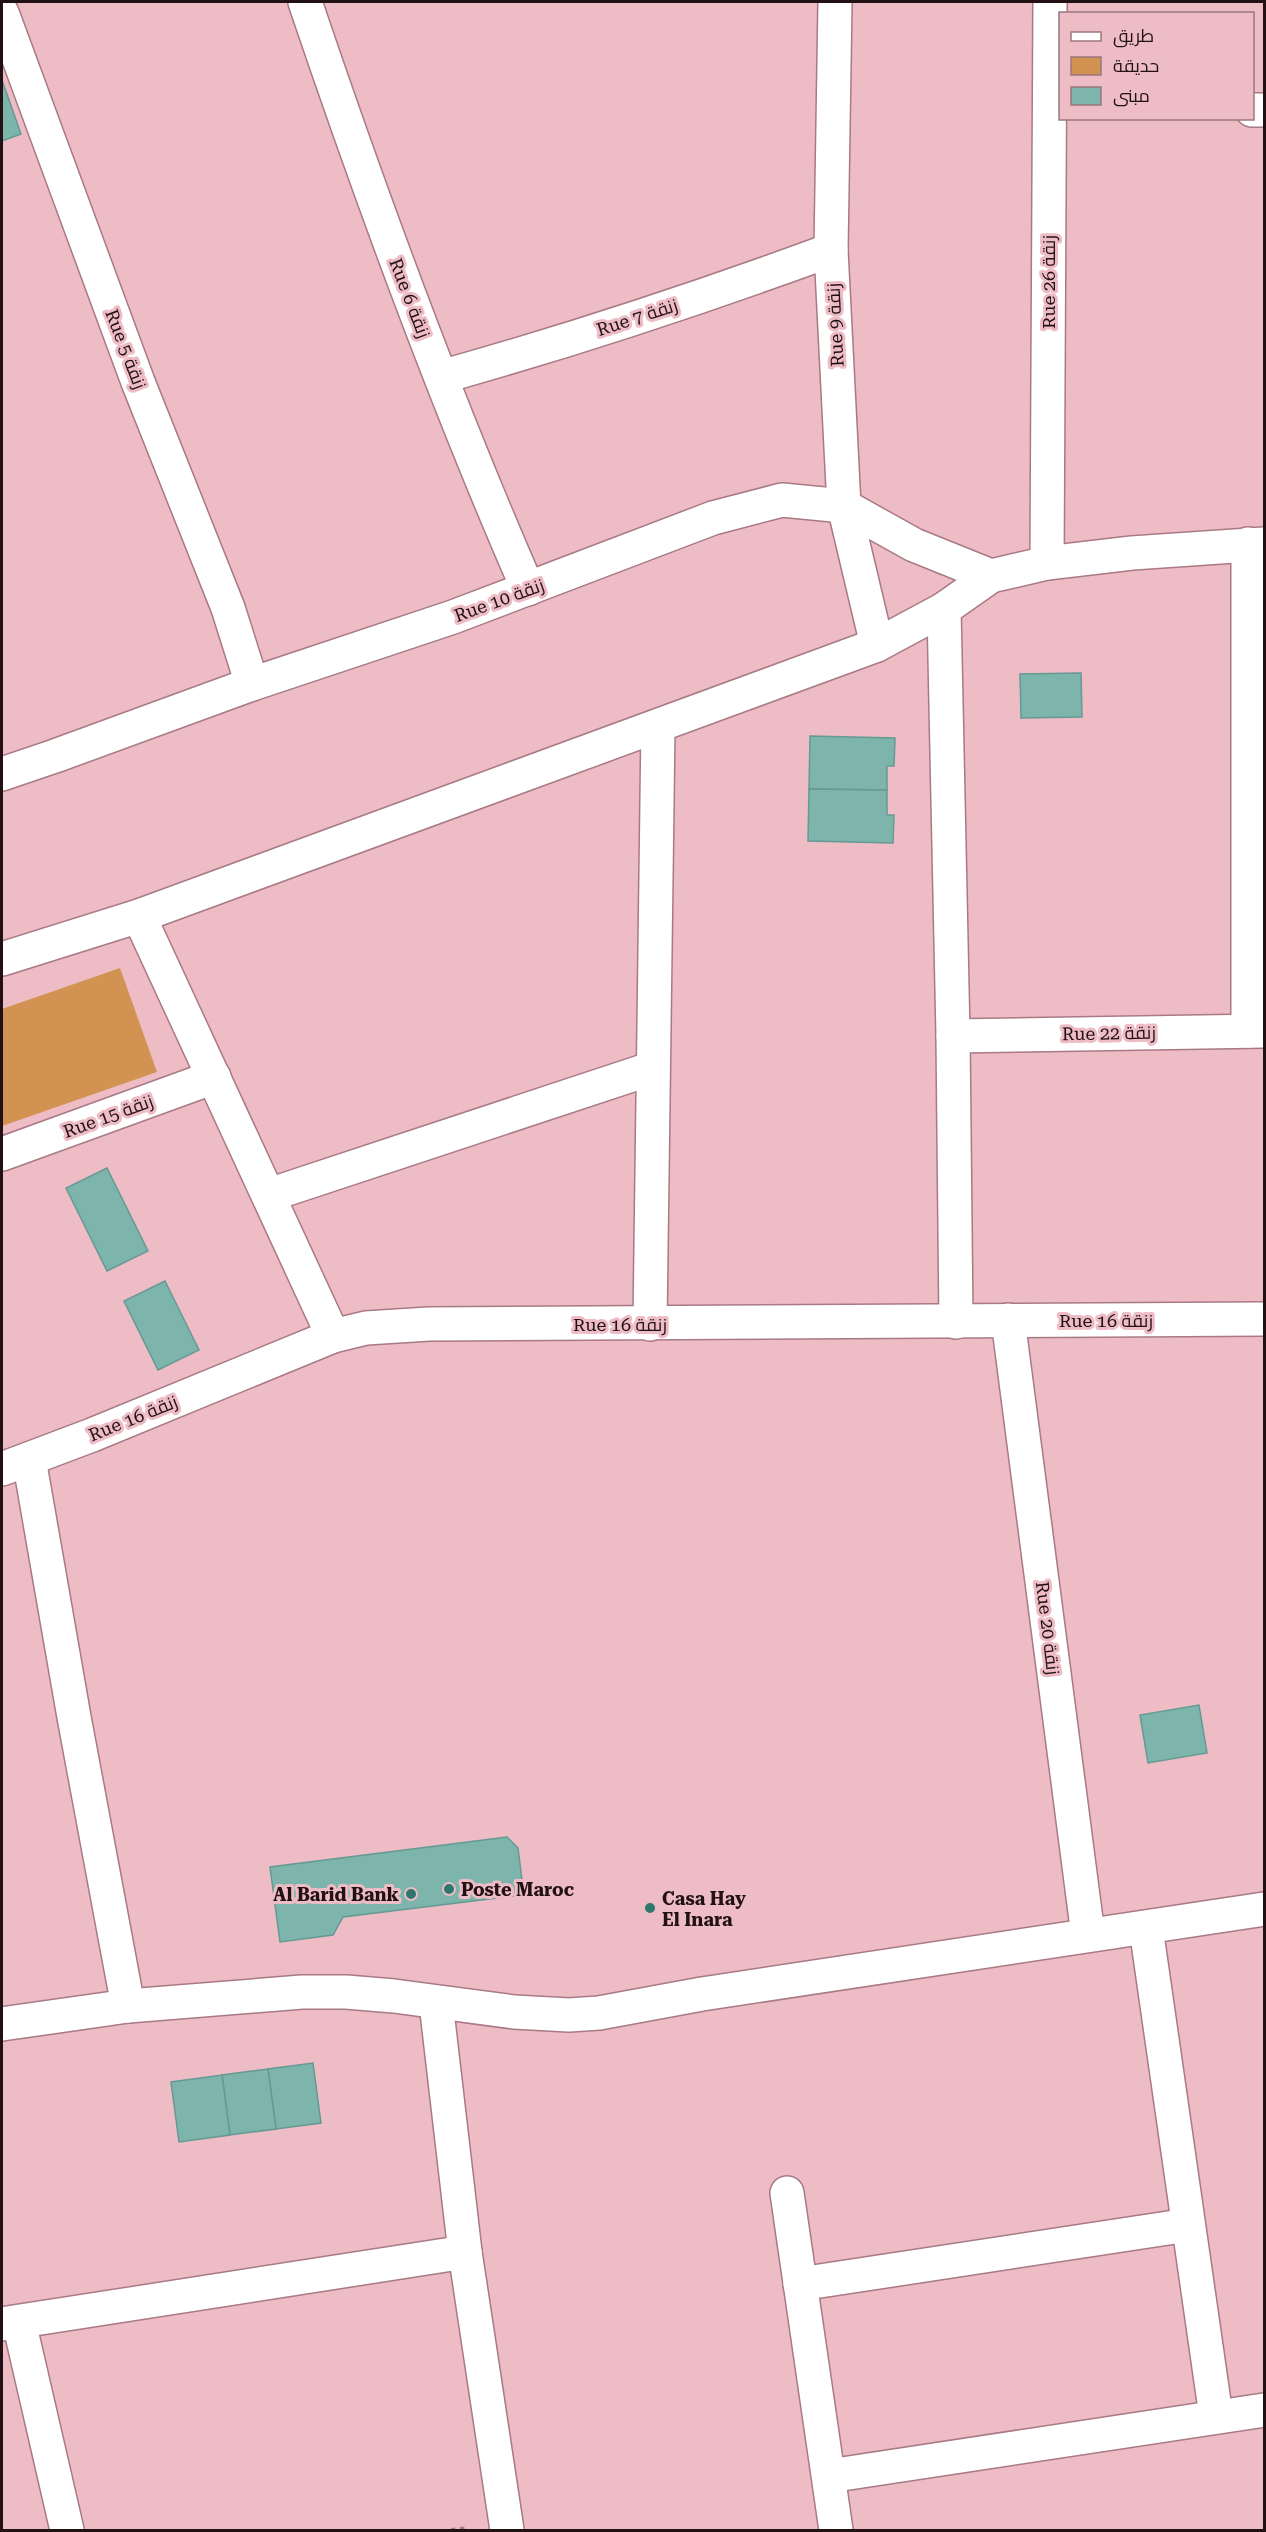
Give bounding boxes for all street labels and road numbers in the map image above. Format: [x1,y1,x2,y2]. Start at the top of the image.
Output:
street label: Rue 26 زنقة [1038,235,1060,329]
street label: Rue 6 زنقة [384,255,435,341]
street label: Rue 9 زنقة [822,283,849,367]
street label: Rue 7 زنقة [594,294,680,341]
street label: Rue 5 زنقة [100,306,151,392]
street label: Rue 10 زنقة [451,574,547,627]
street label: Rue 22 زنقة [1062,1022,1156,1045]
street label: Rue 15 زنقة [60,1090,156,1143]
street label: Rue 16 زنقة [1059,1310,1153,1332]
street label: Rue 16 زنقة [573,1314,667,1336]
street label: Rue 16 زنقة [85,1391,181,1446]
street label: Rue 20 زنقة [1031,1580,1064,1676]

